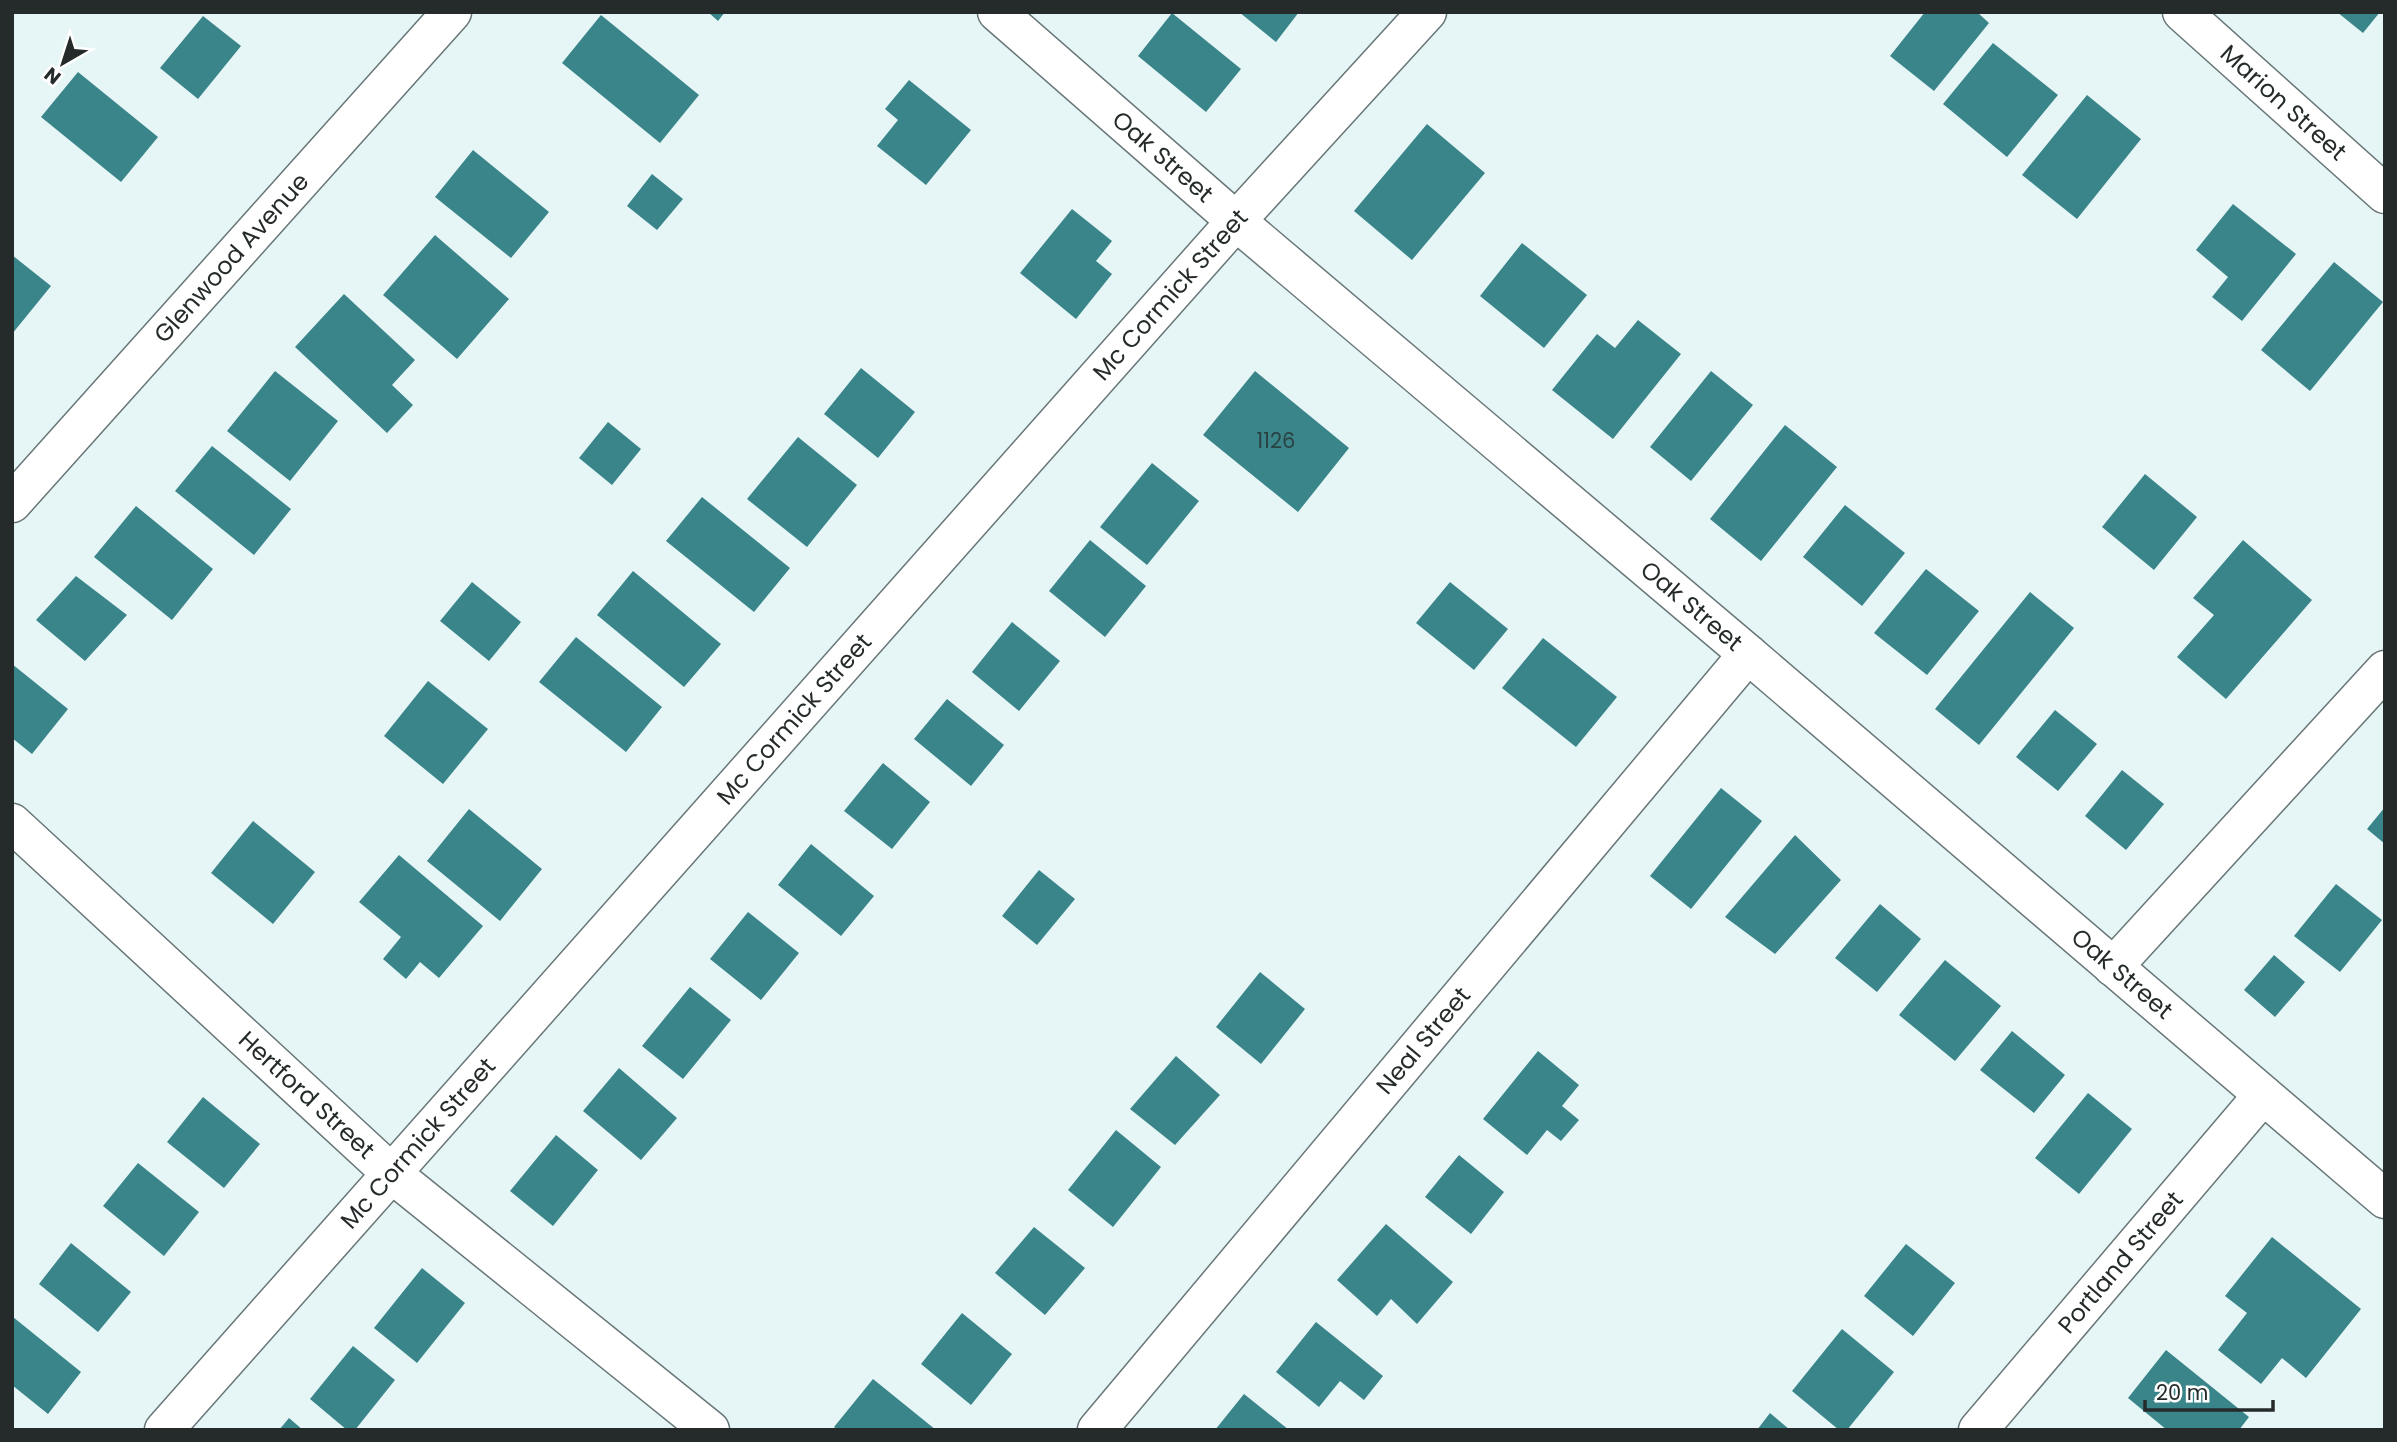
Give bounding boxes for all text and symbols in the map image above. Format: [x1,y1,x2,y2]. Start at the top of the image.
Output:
north arrow [28,28,98,98]
street label: Marion Street [2213,37,2354,168]
text: N [39,61,67,91]
street label: Oak Street [1105,103,1221,210]
street label: Glenwood Avenue [146,165,316,350]
street label: Mc Cormick Street [1085,202,1255,387]
house number: 1126 [1257,426,1295,455]
street label: Oak Street [1634,553,1750,659]
street label: Mc Cormick Street [709,626,879,812]
street label: Oak Street [2064,921,2180,1026]
street label: Neal Street [1368,980,1478,1101]
street label: Hertford Street [232,1023,382,1166]
street label: Mc Cormick Street [333,1050,503,1236]
street label: Portland Street [2050,1184,2190,1340]
scale bar [2145,1368,2273,1412]
text: 20 m [2156,1378,2209,1407]

